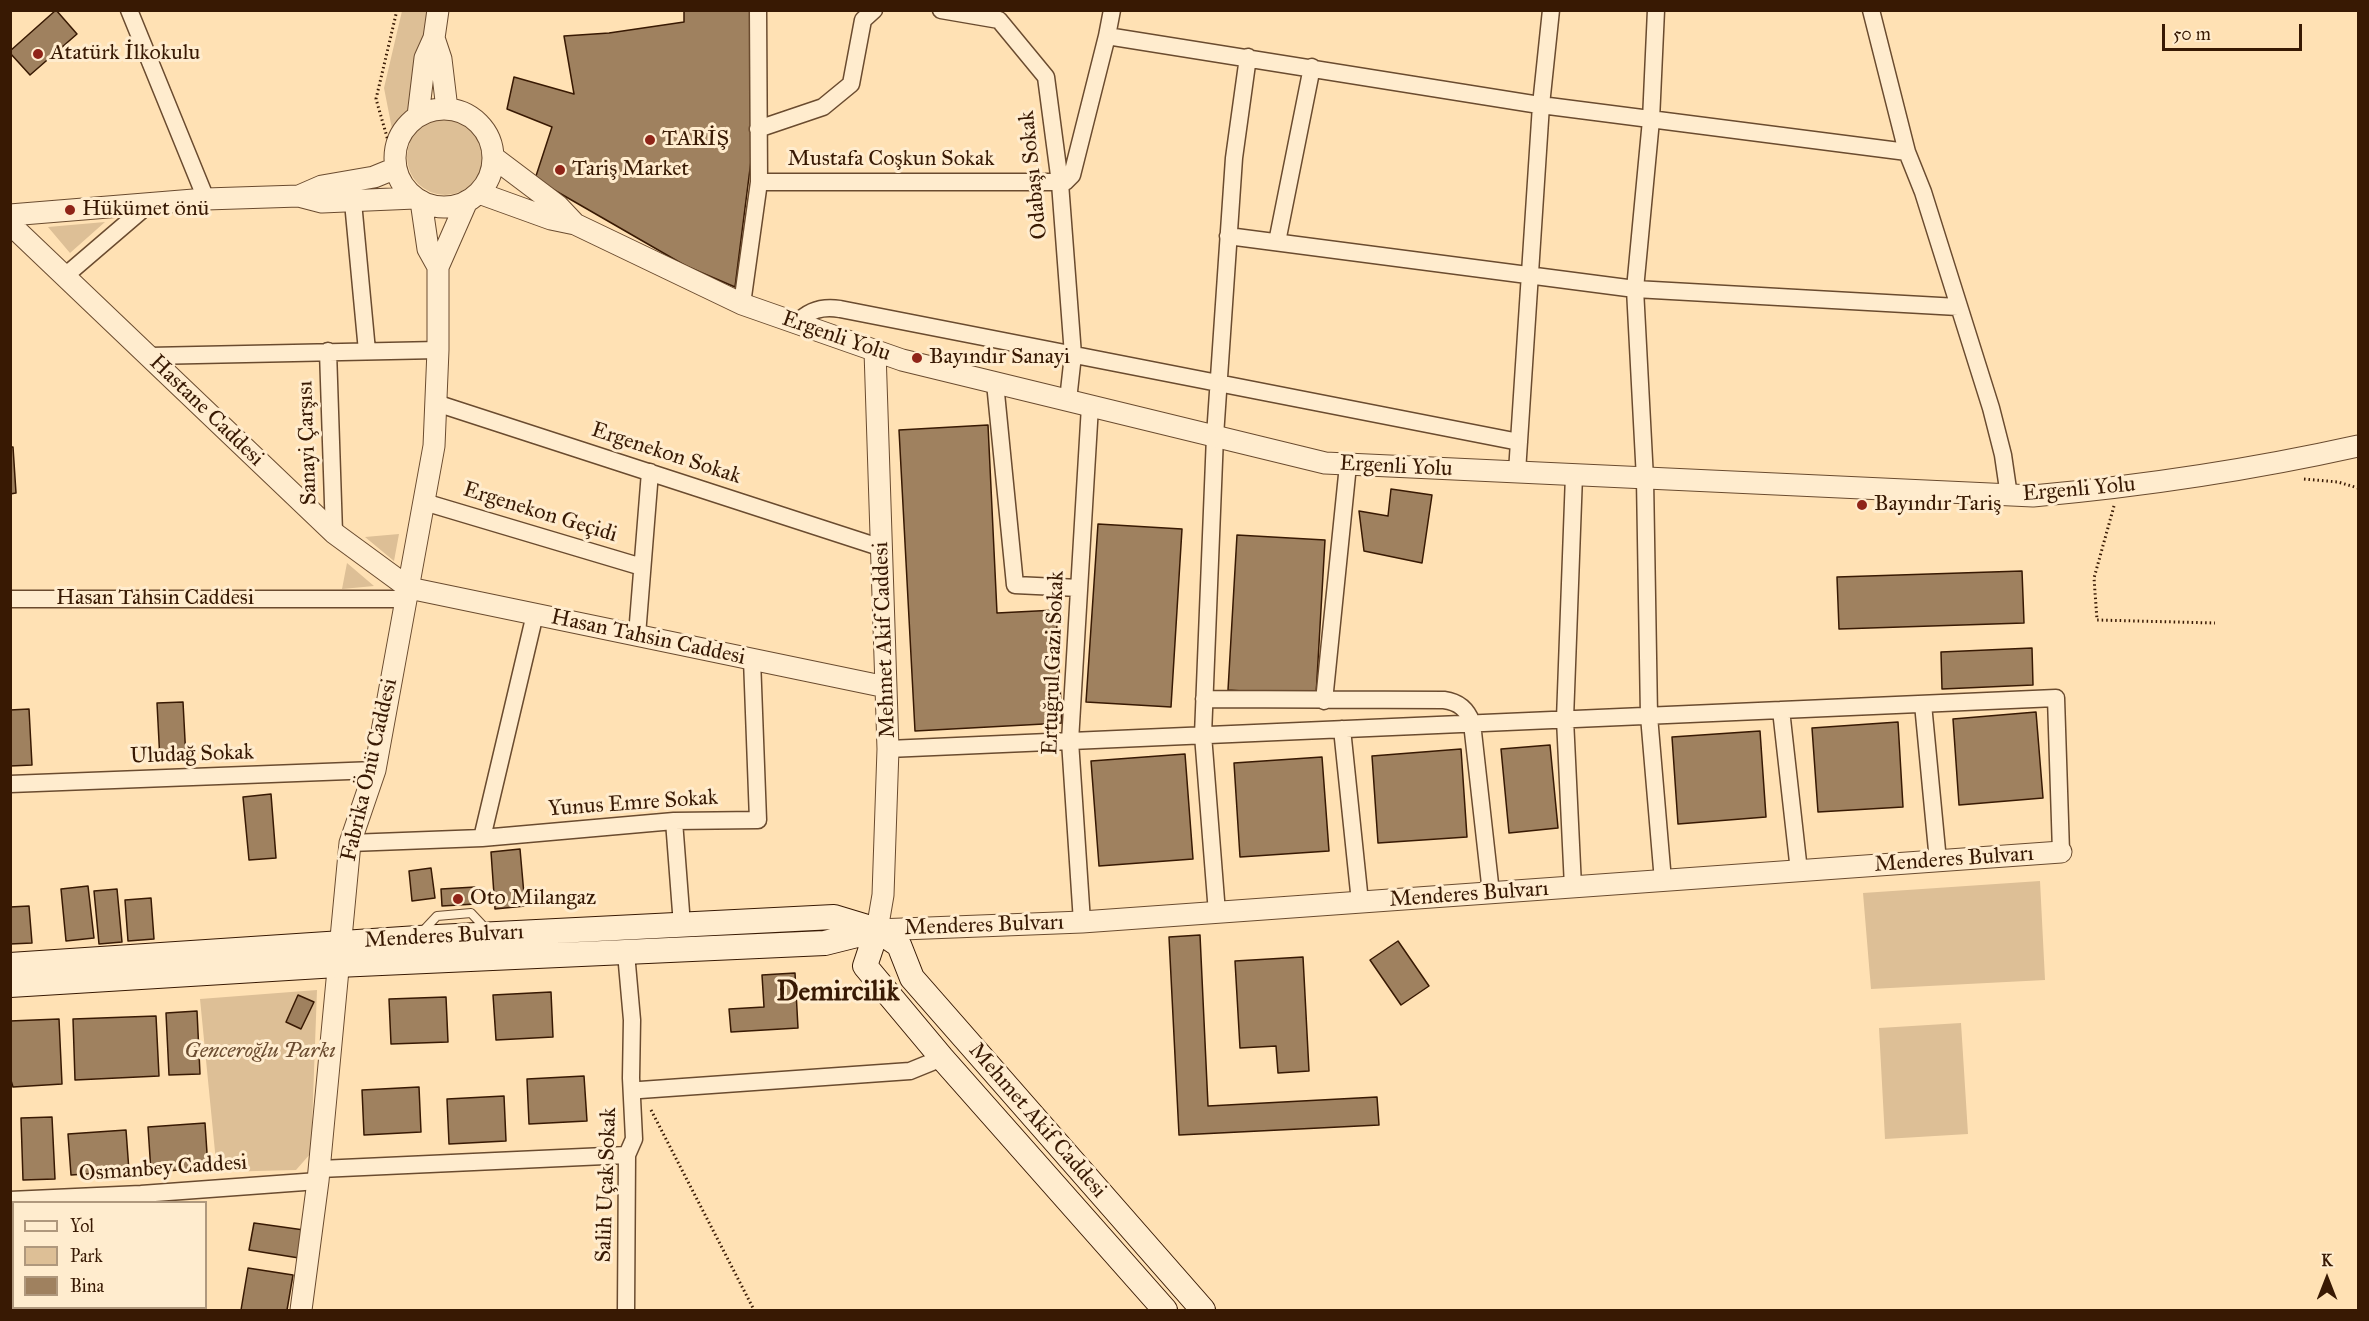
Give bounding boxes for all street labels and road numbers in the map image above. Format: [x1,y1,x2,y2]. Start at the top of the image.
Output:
street label: Odabaşı Sokak [1014,109,1054,241]
street label: Mustafa Coşkun Sokak [787,147,995,173]
street label: Ergenli Yolu [778,306,894,368]
street label: Hastane Caddesi [143,350,269,472]
street label: Sanayi Çarşısı [293,380,323,506]
street label: Ergenekon Sokak [588,417,744,491]
street label: Ergenli Yolu [1339,451,1453,483]
street label: Ergenli Yolu [2021,472,2137,508]
street label: Ergenekon Geçidi [460,477,620,549]
street label: Mehmet Akif Caddesi [868,541,902,739]
street label: Ertuğrul Gazi Sokak [1038,570,1070,756]
street label: Hasan Tahsin Caddesi [56,586,254,612]
street label: Hasan Tahsin Caddesi [548,605,748,671]
street label: Fabrika Önü Caddesi [336,676,404,864]
street label: Uludağ Sokak [130,740,254,770]
street label: Yunus Emre Sokak [547,785,719,823]
street label: Menderes Bulvarı [1873,841,2035,879]
street label: Menderes Bulvarı [1388,876,1550,914]
street label: Menderes Bulvarı [904,910,1064,942]
street label: Menderes Bulvarı [364,920,524,954]
street label: Mehmet Akif Caddesi [963,1038,1111,1204]
street label: Salih Uçak Sokak [591,1107,623,1263]
street label: Osmanbey Caddesi [78,1150,248,1188]

